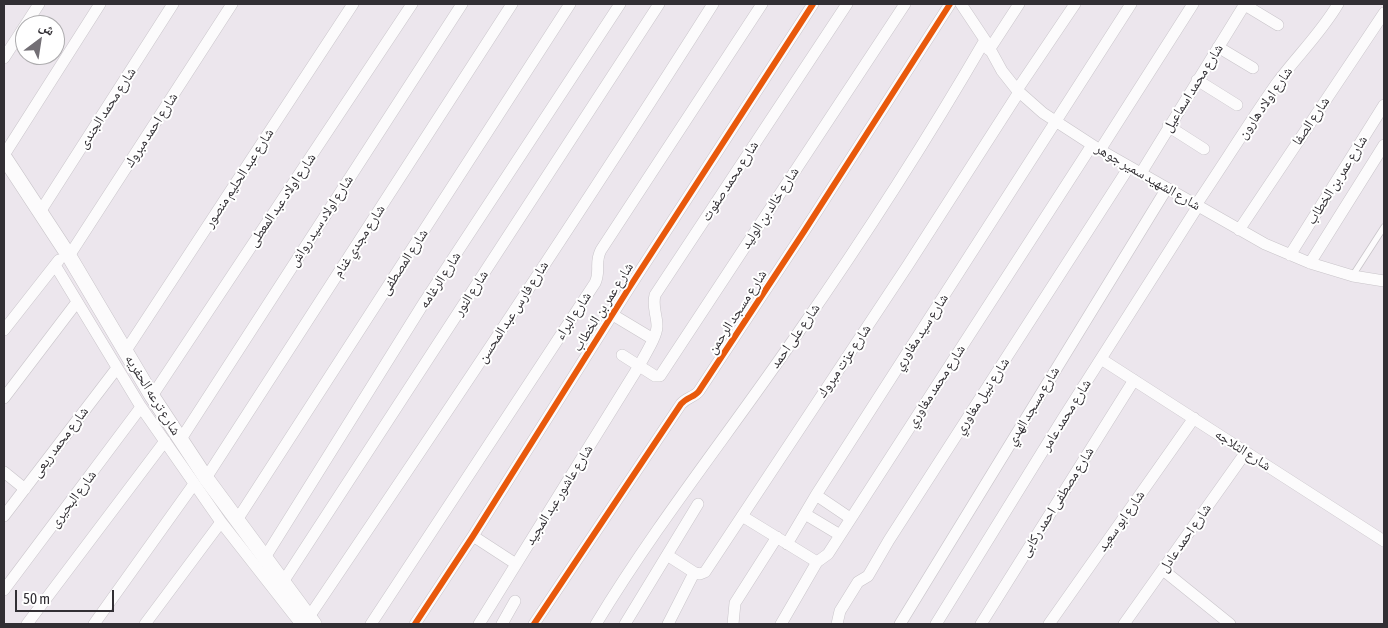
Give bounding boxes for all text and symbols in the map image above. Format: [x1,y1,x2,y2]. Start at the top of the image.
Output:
north arrow [15,15,65,65]
text: ش [37,17,58,39]
street label: شارع محمد اسماعيل [1159,41,1227,135]
street label: شارع محمد الجندى [74,64,140,152]
street label: شارع اولاد هارون [1234,64,1296,142]
street label: شارع احمد مبروك [121,90,181,170]
street label: شارع الصفا [1289,94,1333,148]
street label: شارع عبد الحليم منصور [201,125,277,231]
street label: شارع عمر بن الخطاب [1303,132,1371,228]
street label: شارع محمد صفوت [698,138,762,224]
street label: شارع الشهيد سمير جوهر [1092,140,1204,214]
street label: شارع اولاد عبد المعطى [244,150,320,250]
street label: شارع خالد بن الوليد [737,164,803,252]
street label: شارع اولاد سيد رواش [285,172,357,270]
street label: شارع مجدي غنام [329,202,389,280]
street label: شارع المصطفى [376,226,432,298]
street label: شارع الرغامه [416,249,464,311]
street label: شارع فارس عبد المحسن [474,258,552,366]
street label: شارع عمر بن الخطاب [569,259,637,355]
street label: شارع النور [450,267,492,319]
street label: شارع مسجد الرحمن [704,267,770,357]
street label: شارع البراء [551,289,595,343]
street label: شارع سيد مغاوري [890,291,952,373]
street label: شارع على احمد [767,300,823,372]
street label: شارع عزت مبروك [813,321,875,401]
street label: شارع محمد مغاوري [903,342,969,430]
street label: شارع ترعه الحفريه [121,351,185,439]
street label: شارع نبيل مغاوري [951,355,1013,437]
street label: شارع مسجد الهدي [1003,364,1063,448]
street label: شارع محمد عامر [1037,376,1095,454]
street label: شارع محمد ريعى [28,403,92,481]
street label: شارع الثلاجه [1212,426,1274,474]
street label: شارع عاشور عبد المجيد [521,442,597,548]
street label: شارع مصطفى احمد ركابى [1016,444,1098,560]
street label: شارع البحيرى [46,467,100,531]
street label: شارع ابو سعيد [1094,487,1148,555]
street label: شارع احمد عادل [1155,500,1215,576]
scale bar [18,580,116,612]
text: 50 m [23,590,50,607]

